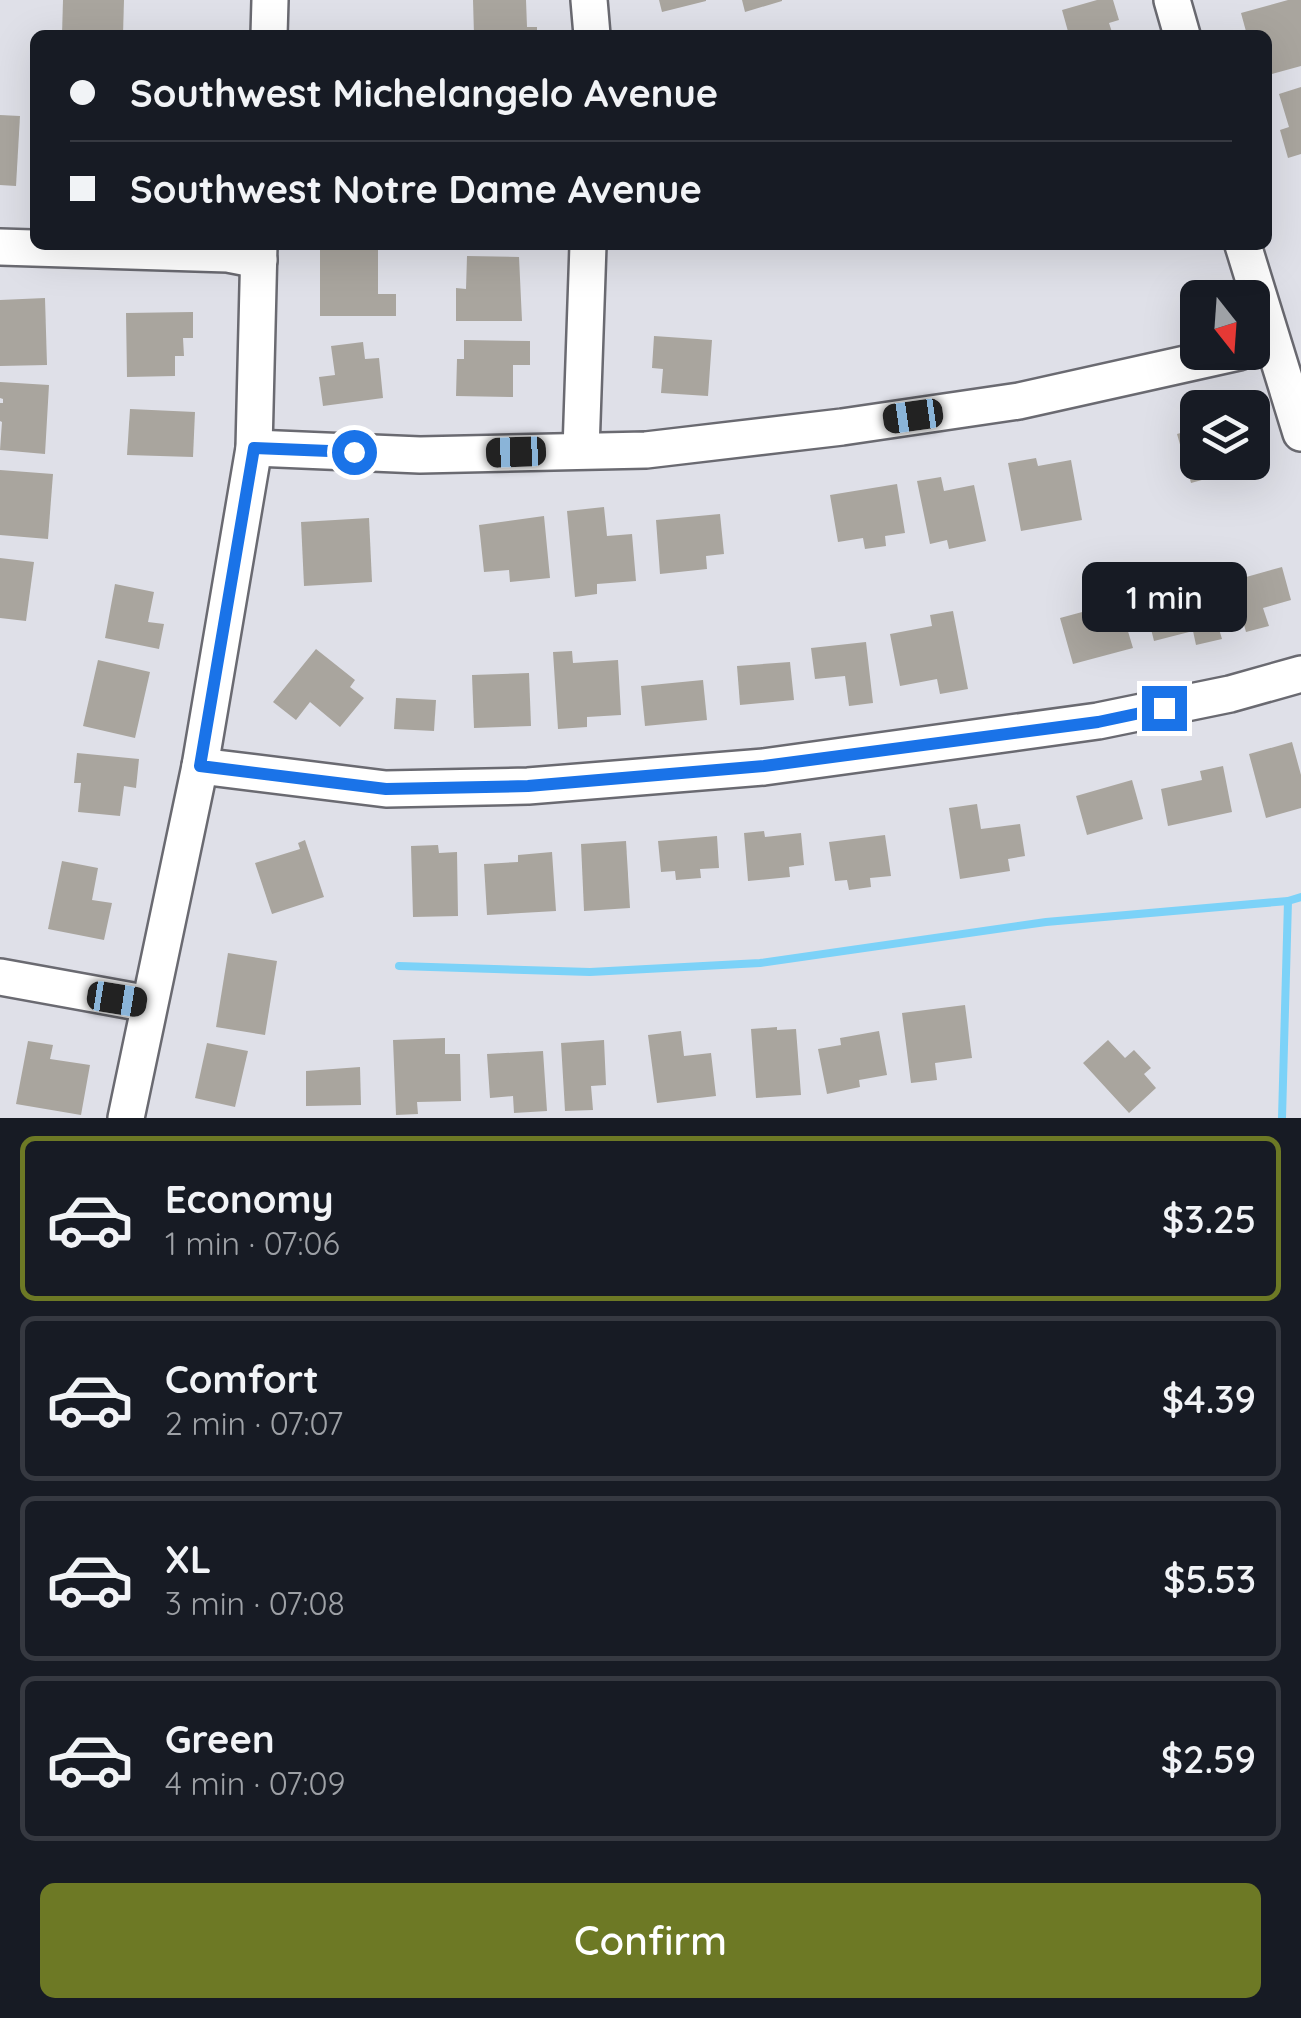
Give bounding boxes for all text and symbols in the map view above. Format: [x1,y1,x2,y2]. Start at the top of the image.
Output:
text: Southwest Michelangelo Avenue [130,69,718,117]
text: Southwest Notre Dame Avenue [130,165,702,213]
north arrow [1180,280,1270,370]
map controls [1180,280,1270,480]
button: layers [1180,390,1270,480]
car [881,397,945,435]
route start [332,430,377,475]
car [485,436,547,468]
callout: 1 min [1082,563,1246,633]
text: 1 min [1126,577,1203,617]
route end [1142,686,1187,731]
car [85,979,149,1019]
icon: car [45,1174,135,1264]
text: Economy [165,1175,334,1223]
text: $3.25 [1162,1195,1256,1243]
text: 1 min · 07:06 [165,1223,340,1263]
icon: car [45,1354,135,1444]
text: Comfort [165,1355,319,1403]
text: $4.39 [1162,1375,1256,1423]
text: 2 min · 07:07 [165,1403,343,1443]
icon: car [45,1534,135,1624]
text: XL [165,1535,211,1583]
text: $5.53 [1163,1555,1256,1603]
text: 3 min · 07:08 [165,1583,345,1623]
icon: car [45,1714,135,1804]
text: Green [165,1715,275,1763]
text: $2.59 [1161,1735,1256,1783]
text: 4 min · 07:09 [165,1763,345,1803]
button: Confirm [40,1883,1261,1998]

